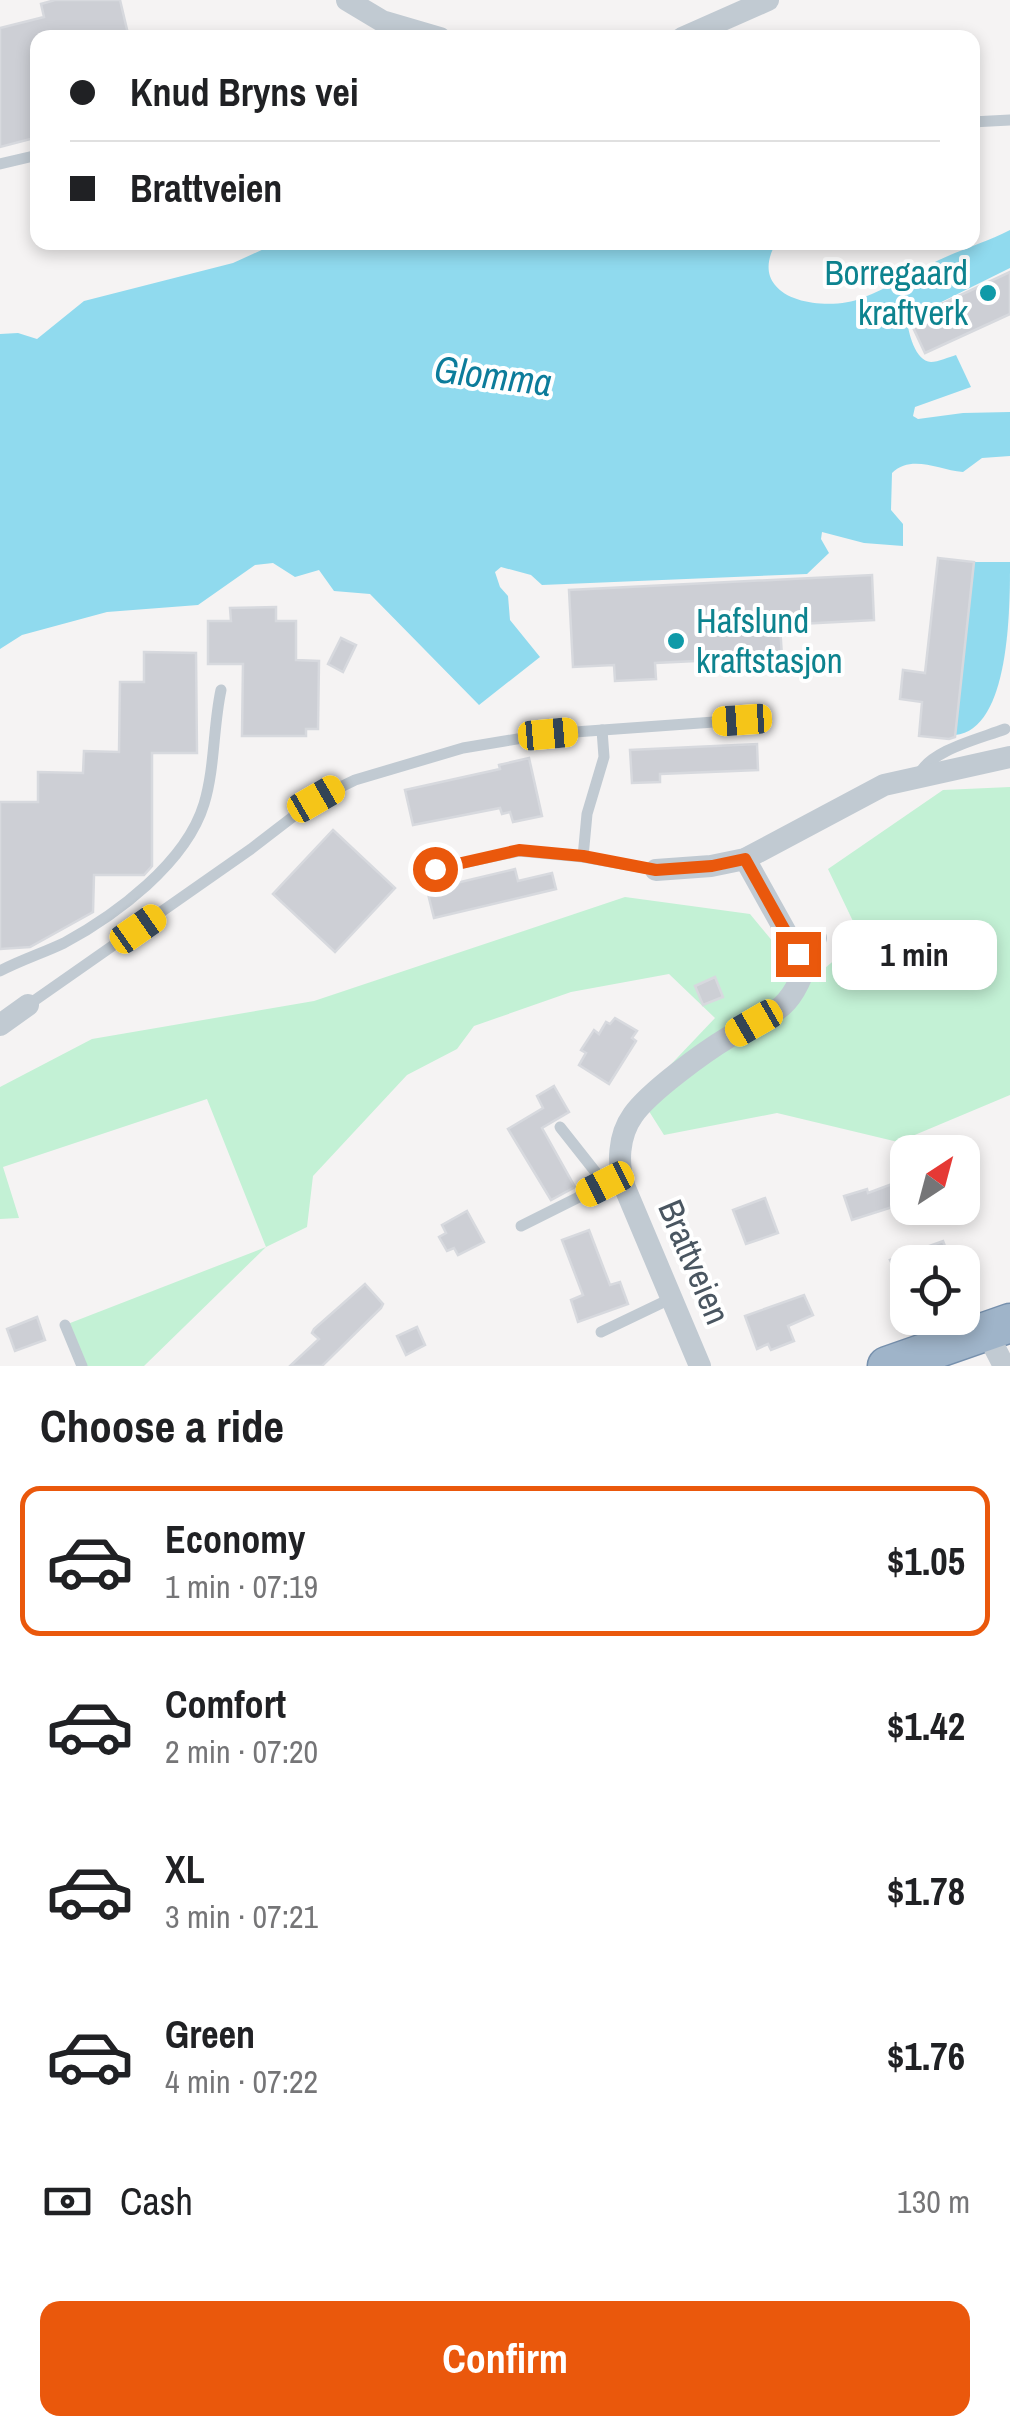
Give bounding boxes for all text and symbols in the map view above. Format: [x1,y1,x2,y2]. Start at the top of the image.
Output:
text: Knud Bryns vei [130,67,359,118]
text: Brattveien [130,163,282,214]
place label: Borregaard kraftverk [824,249,969,336]
marker: Borregaard kraftverk [977,282,999,304]
water label: Glomma [432,343,555,408]
place label: Hafslund kraftstasjon [696,597,843,684]
marker: Hafslund kraftstasjon [665,630,687,652]
car [711,703,773,737]
car [517,716,579,752]
car [283,771,349,827]
route start [413,847,458,892]
car [105,900,171,958]
callout: 1 min [833,919,998,989]
route end [776,932,821,977]
text: 1 min [880,933,949,976]
car [721,995,787,1051]
north arrow [890,1135,980,1225]
map controls [890,1135,980,1335]
car [571,1157,639,1211]
street label: Brattveien [647,1192,742,1331]
button: locate [890,1245,980,1335]
text: Choose a ride [40,1395,284,1456]
text: Economy [165,1514,305,1565]
icon: car [45,1516,135,1606]
text: $1.05 [887,1536,965,1587]
text: 1 min · 07:19 [165,1565,318,1608]
text: Comfort [165,1679,286,1730]
icon: car [45,1681,135,1771]
text: $1.42 [887,1701,965,1752]
text: 2 min · 07:20 [165,1730,318,1773]
text: XL [165,1844,205,1895]
icon: car [45,1846,135,1936]
text: $1.78 [887,1866,965,1917]
text: 3 min · 07:21 [165,1895,318,1938]
text: Green [165,2009,255,2060]
icon: car [45,2011,135,2101]
text: $1.76 [887,2031,965,2082]
text: 4 min · 07:22 [165,2060,318,2103]
icon: cash [40,2174,95,2229]
text: Cash [120,2176,193,2227]
text: 130 m [897,2180,970,2223]
button: Confirm [40,2301,970,2416]

